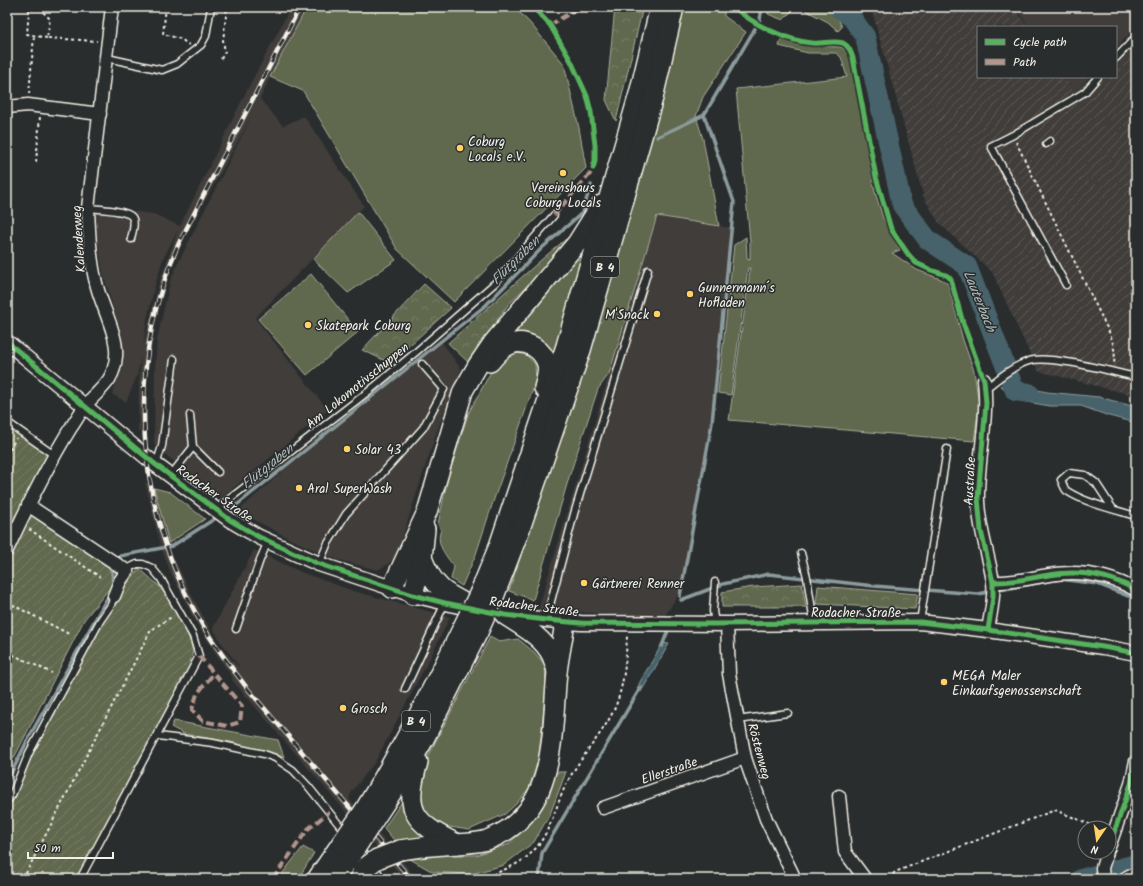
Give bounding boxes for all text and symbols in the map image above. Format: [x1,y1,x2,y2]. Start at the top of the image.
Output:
legend [977,26,1117,78]
text: Cycle path [1013,33,1067,52]
text: Path [1013,53,1036,72]
place label: Coburg Locals e.V. [468,132,526,168]
marker: Coburg Locals e.V. [455,143,465,153]
marker: Vereinshaus Coburg Locals [558,168,568,178]
place label: Vereinshaus Coburg Locals [525,178,601,214]
street label: Kalenderweg [67,205,92,273]
water label: Flutgraben [486,230,546,290]
road number: B 4 [591,257,619,277]
water label: Lauterbach [957,267,1002,337]
place label: Gunnermann´s Hofladen [698,278,775,314]
marker: Gunnermann´s Hofladen [685,289,695,299]
place label: M'Snack [605,305,650,326]
marker: M'Snack [652,309,662,319]
place label: Skatepark Coburg [316,316,411,337]
marker: Skatepark Coburg [303,320,313,330]
street label: Am Lokomotivschuppen [302,338,414,435]
water label: Flutgraben [237,438,300,495]
place label: Solar 43 [355,440,401,461]
marker: Solar 43 [342,444,352,454]
street label: Austraße [959,456,982,506]
street label: Rodacher Straße [171,460,257,529]
place label: Aral SuperWash [307,479,392,500]
marker: Aral SuperWash [294,483,304,493]
place label: Gärtnerei Renner [592,574,685,595]
marker: Gärtnerei Renner [579,578,589,588]
street label: Rodacher Straße [488,592,580,623]
street label: Rodacher Straße [811,603,901,624]
place label: MEGA Maler Einkaufsgenossenschaft [952,666,1082,702]
marker: MEGA Maler Einkaufsgenossenschaft [939,677,949,687]
place label: Grosch [351,699,387,720]
marker: Grosch [338,703,348,713]
road number: B 4 [402,711,430,731]
street label: Röstenweg [741,721,776,782]
street label: Ellerstraße [638,752,701,791]
north arrow [1077,820,1117,860]
scale bar [28,834,113,860]
text: 50 m [34,839,61,858]
text: N [1090,839,1100,858]

